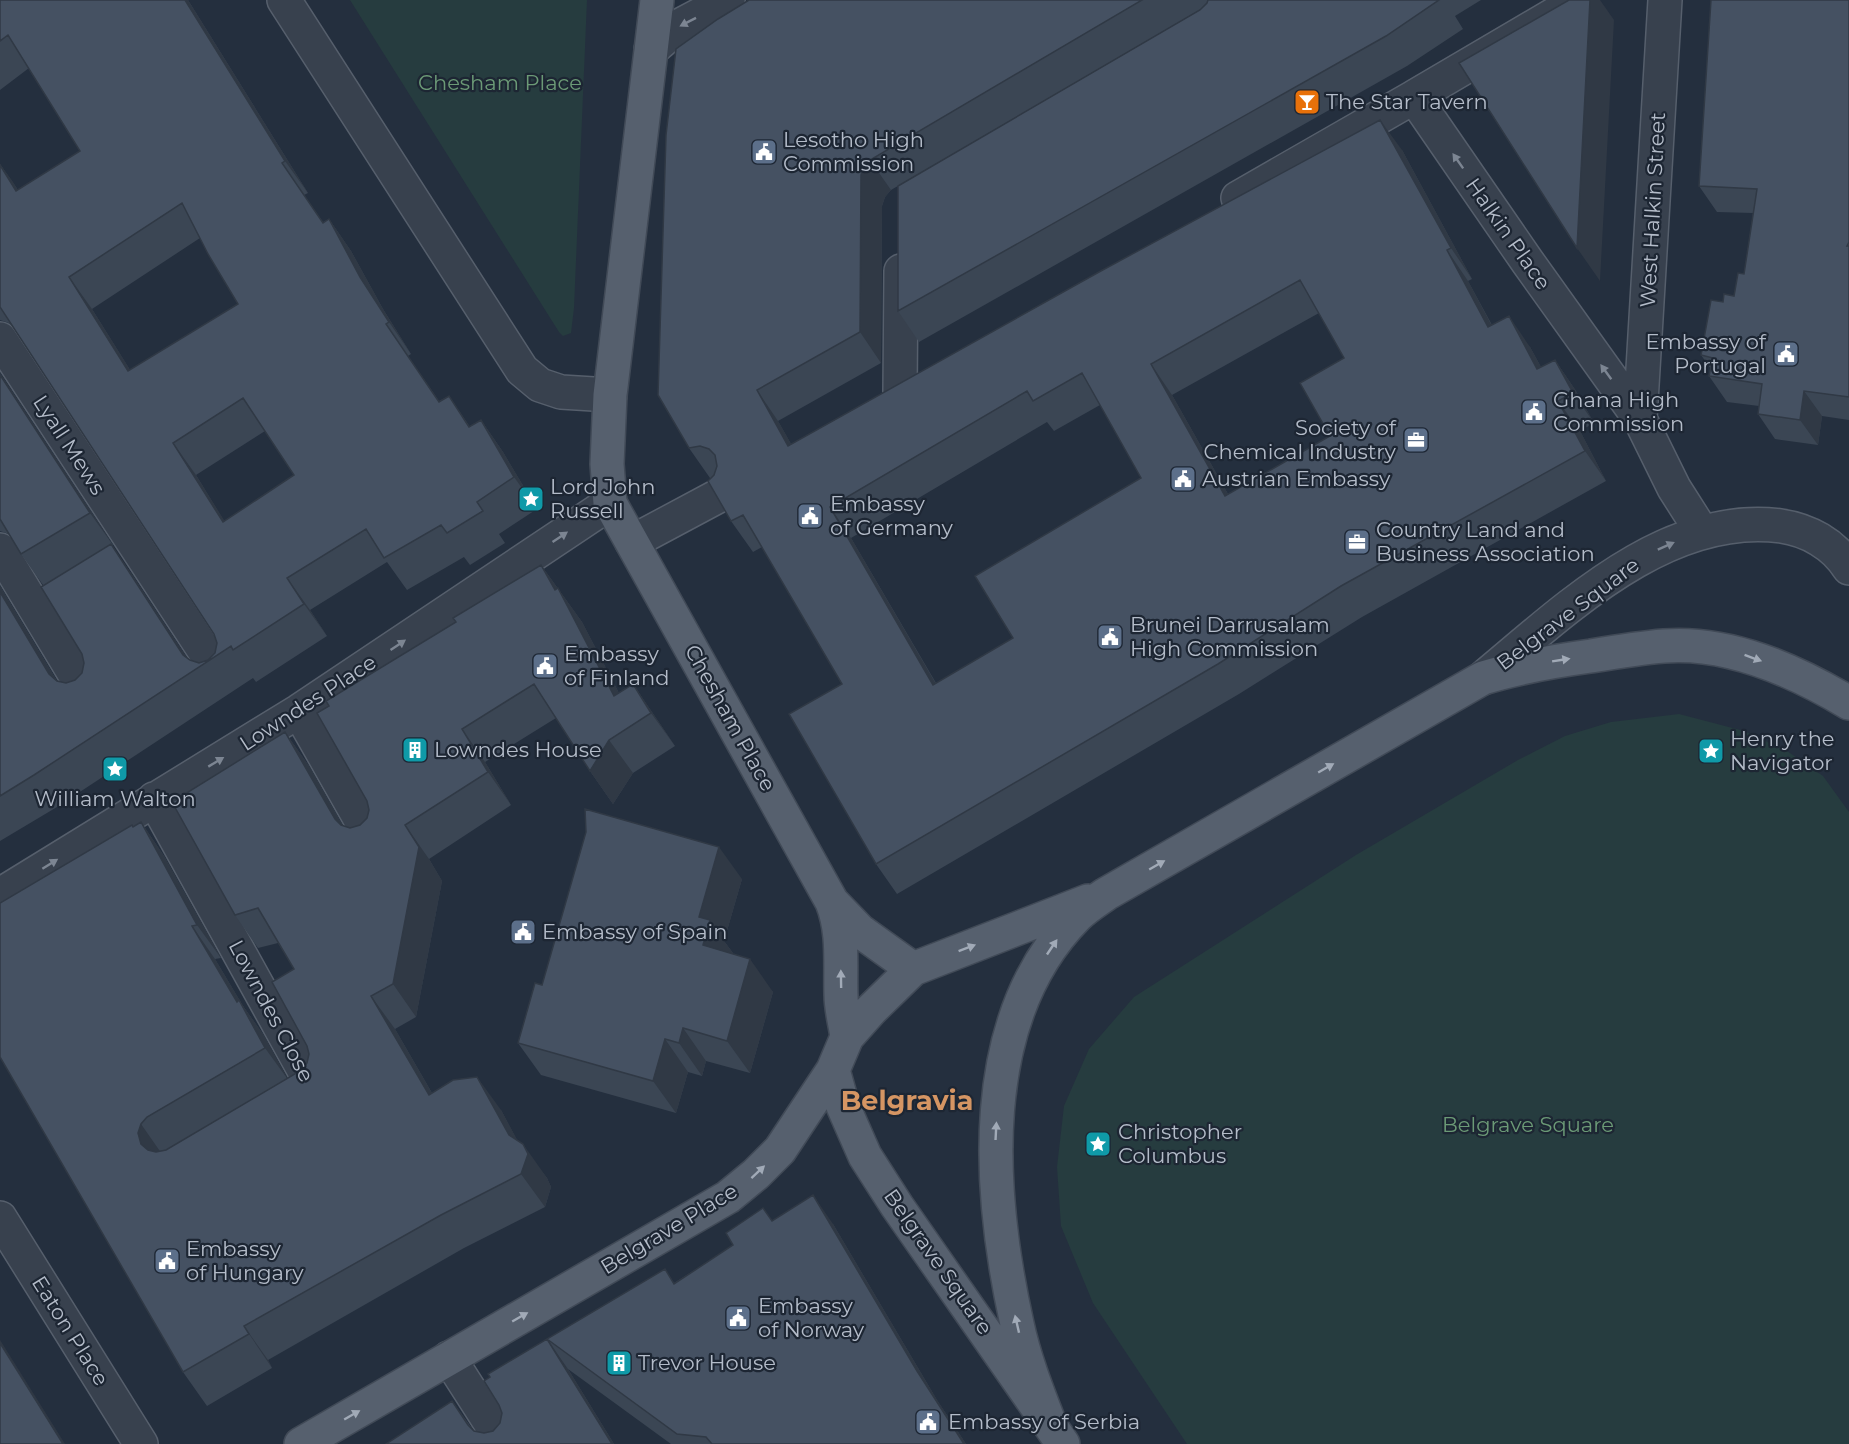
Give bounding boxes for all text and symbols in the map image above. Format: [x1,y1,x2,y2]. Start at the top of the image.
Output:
one-way arrow [679,17,696,27]
park label: Chesham Place [418,70,582,95]
bar icon: The Star Tavern [1292,87,1322,117]
place label: The Star Tavern [1326,89,1488,114]
street label: West Halkin Street [1635,112,1670,308]
place label: Lesotho High Commission [783,127,924,176]
public building icon: Lesotho High Commission [749,137,779,167]
one-way arrow [1453,153,1464,169]
street label: Halkin Place [1461,173,1556,294]
place label: Embassy of Portugal [1645,329,1767,378]
public building icon: Embassy of Portugal [1771,339,1801,369]
one-way arrow [1600,364,1612,380]
place label: Ghana High Commission [1553,387,1684,436]
street label: Lyall Mews [28,390,111,499]
public building icon: Ghana High Commission [1519,397,1549,427]
place label: Society of Chemical Industry [1204,415,1397,464]
office icon: Society of Chemical Industry [1401,425,1431,455]
public building icon: Austrian Embassy [1168,464,1198,494]
place label: Austrian Embassy [1202,466,1391,491]
place label: Lord John Russell [550,474,655,523]
place icon: Lord John Russell [516,484,546,514]
place label: Embassy of Germany [830,491,953,540]
public building icon: Embassy of Germany [795,501,825,531]
place label: Country Land and Business Association [1376,517,1595,566]
office icon: Country Land and Business Association [1342,527,1372,557]
one-way arrow [551,531,567,543]
one-way arrow [1658,541,1675,550]
street label: Belgrave Square [1491,552,1644,675]
place label: Brunei Darrusalam High Commission [1130,612,1330,661]
public building icon: Brunei Darrusalam High Commission [1095,622,1125,652]
one-way arrow [390,640,406,651]
street label: Chesham Place [680,640,781,795]
place label: Embassy of Finland [564,641,669,690]
street label: Lowndes Place [235,649,381,756]
public building icon: Embassy of Finland [530,651,560,681]
one-way arrow [1745,654,1763,664]
one-way arrow [1551,656,1570,665]
place label: Henry the Navigator [1730,726,1835,775]
building icon: Lowndes House [400,735,430,765]
place icon: Henry the Navigator [1696,736,1726,766]
place label: Lowndes House [434,737,602,762]
place icon: William Walton [100,754,130,784]
one-way arrow [208,757,225,767]
one-way arrow [1318,763,1334,774]
place label: William Walton [34,786,196,811]
one-way arrow [42,858,58,869]
one-way arrow [1149,860,1166,870]
public building icon: Embassy of Spain [508,917,538,947]
place label: Embassy of Spain [542,919,727,944]
street label: Lowndes Close [224,936,319,1086]
one-way arrow [1046,939,1058,955]
one-way arrow [959,943,977,953]
one-way arrow [836,969,845,988]
district label: Belgravia [841,1084,973,1117]
park label: Belgrave Square [1442,1112,1614,1137]
place label: Christopher Columbus [1118,1119,1242,1168]
one-way arrow [991,1121,1000,1140]
place icon: Christopher Columbus [1083,1129,1113,1159]
one-way arrow [750,1166,765,1179]
street label: Belgrave Place [596,1178,742,1279]
street label: Belgrave Square [879,1184,998,1339]
place label: Embassy of Hungary [186,1236,304,1285]
public building icon: Embassy of Hungary [152,1246,182,1276]
street label: Eaton Place [27,1271,114,1390]
place label: Embassy of Norway [758,1293,865,1342]
public building icon: Embassy of Norway [723,1303,753,1333]
one-way arrow [512,1312,529,1322]
one-way arrow [1012,1314,1021,1333]
building icon: Trevor House [604,1348,634,1378]
place label: Trevor House [638,1350,776,1375]
public building icon: Embassy of Serbia [913,1407,943,1437]
one-way arrow [344,1409,360,1420]
place label: Embassy of Serbia [948,1409,1140,1434]

